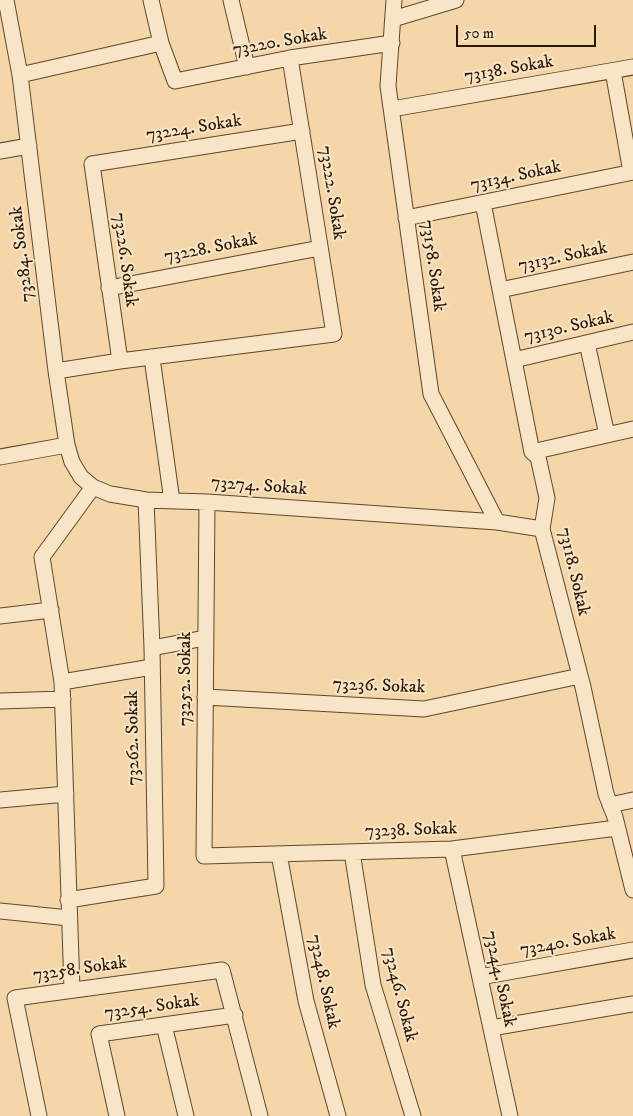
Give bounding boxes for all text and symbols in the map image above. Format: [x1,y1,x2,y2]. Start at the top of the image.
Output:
scale bar [458,15,598,47]
street label: 73220. Sokak [231,24,329,62]
text: 50 m [464,24,494,43]
street label: 73138. Sokak [463,52,555,88]
street label: 73224. Sokak [145,111,243,147]
street label: 73222. Sokak [313,145,349,241]
street label: 73134. Sokak [469,157,563,197]
street label: 73284. Sokak [6,205,40,303]
street label: 73226. Sokak [107,211,141,309]
street label: 73158. Sokak [415,219,449,313]
street label: 73228. Sokak [162,229,260,269]
street label: 73132. Sokak [517,238,609,278]
street label: 73130. Sokak [522,307,616,349]
street label: 73274. Sokak [210,473,308,501]
street label: 73118. Sokak [552,526,594,618]
street label: 73252. Sokak [175,632,197,726]
street label: 73236. Sokak [332,675,426,699]
street label: 73262. Sokak [122,690,146,786]
street label: 73238. Sokak [364,819,458,843]
street label: 73240. Sokak [518,924,618,962]
street label: 73244. Sokak [478,929,520,1029]
street label: 73248. Sokak [302,933,344,1031]
street label: 73246. Sokak [377,946,421,1044]
street label: 73258. Sokak [32,953,128,987]
street label: 73254. Sokak [103,991,201,1025]

